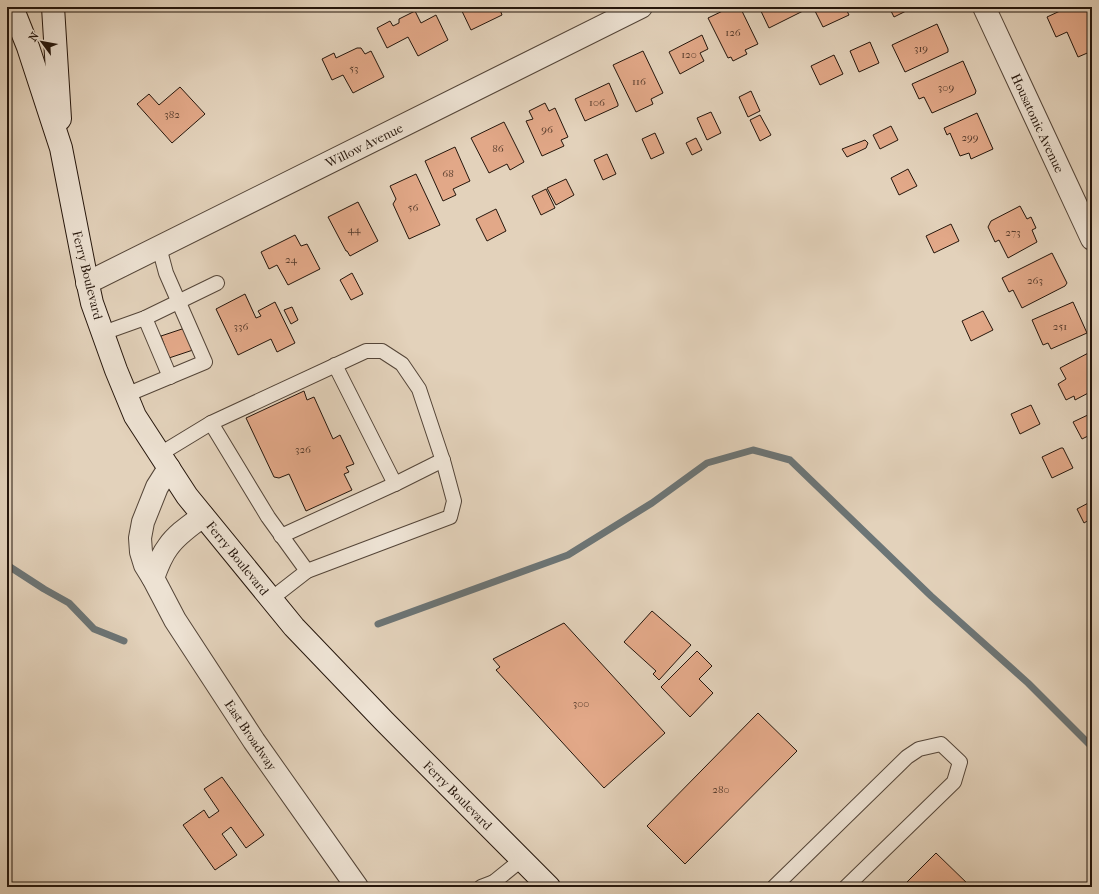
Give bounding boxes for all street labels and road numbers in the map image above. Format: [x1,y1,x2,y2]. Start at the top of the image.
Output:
street label: Housatonic Avenue [1008,71,1067,176]
street label: Willow Avenue [322,120,406,171]
street label: Ferry Boulevard [69,229,106,322]
street label: Ferry Boulevard [203,518,273,599]
street label: East Broadway [221,697,280,774]
street label: Ferry Boulevard [420,758,496,833]

